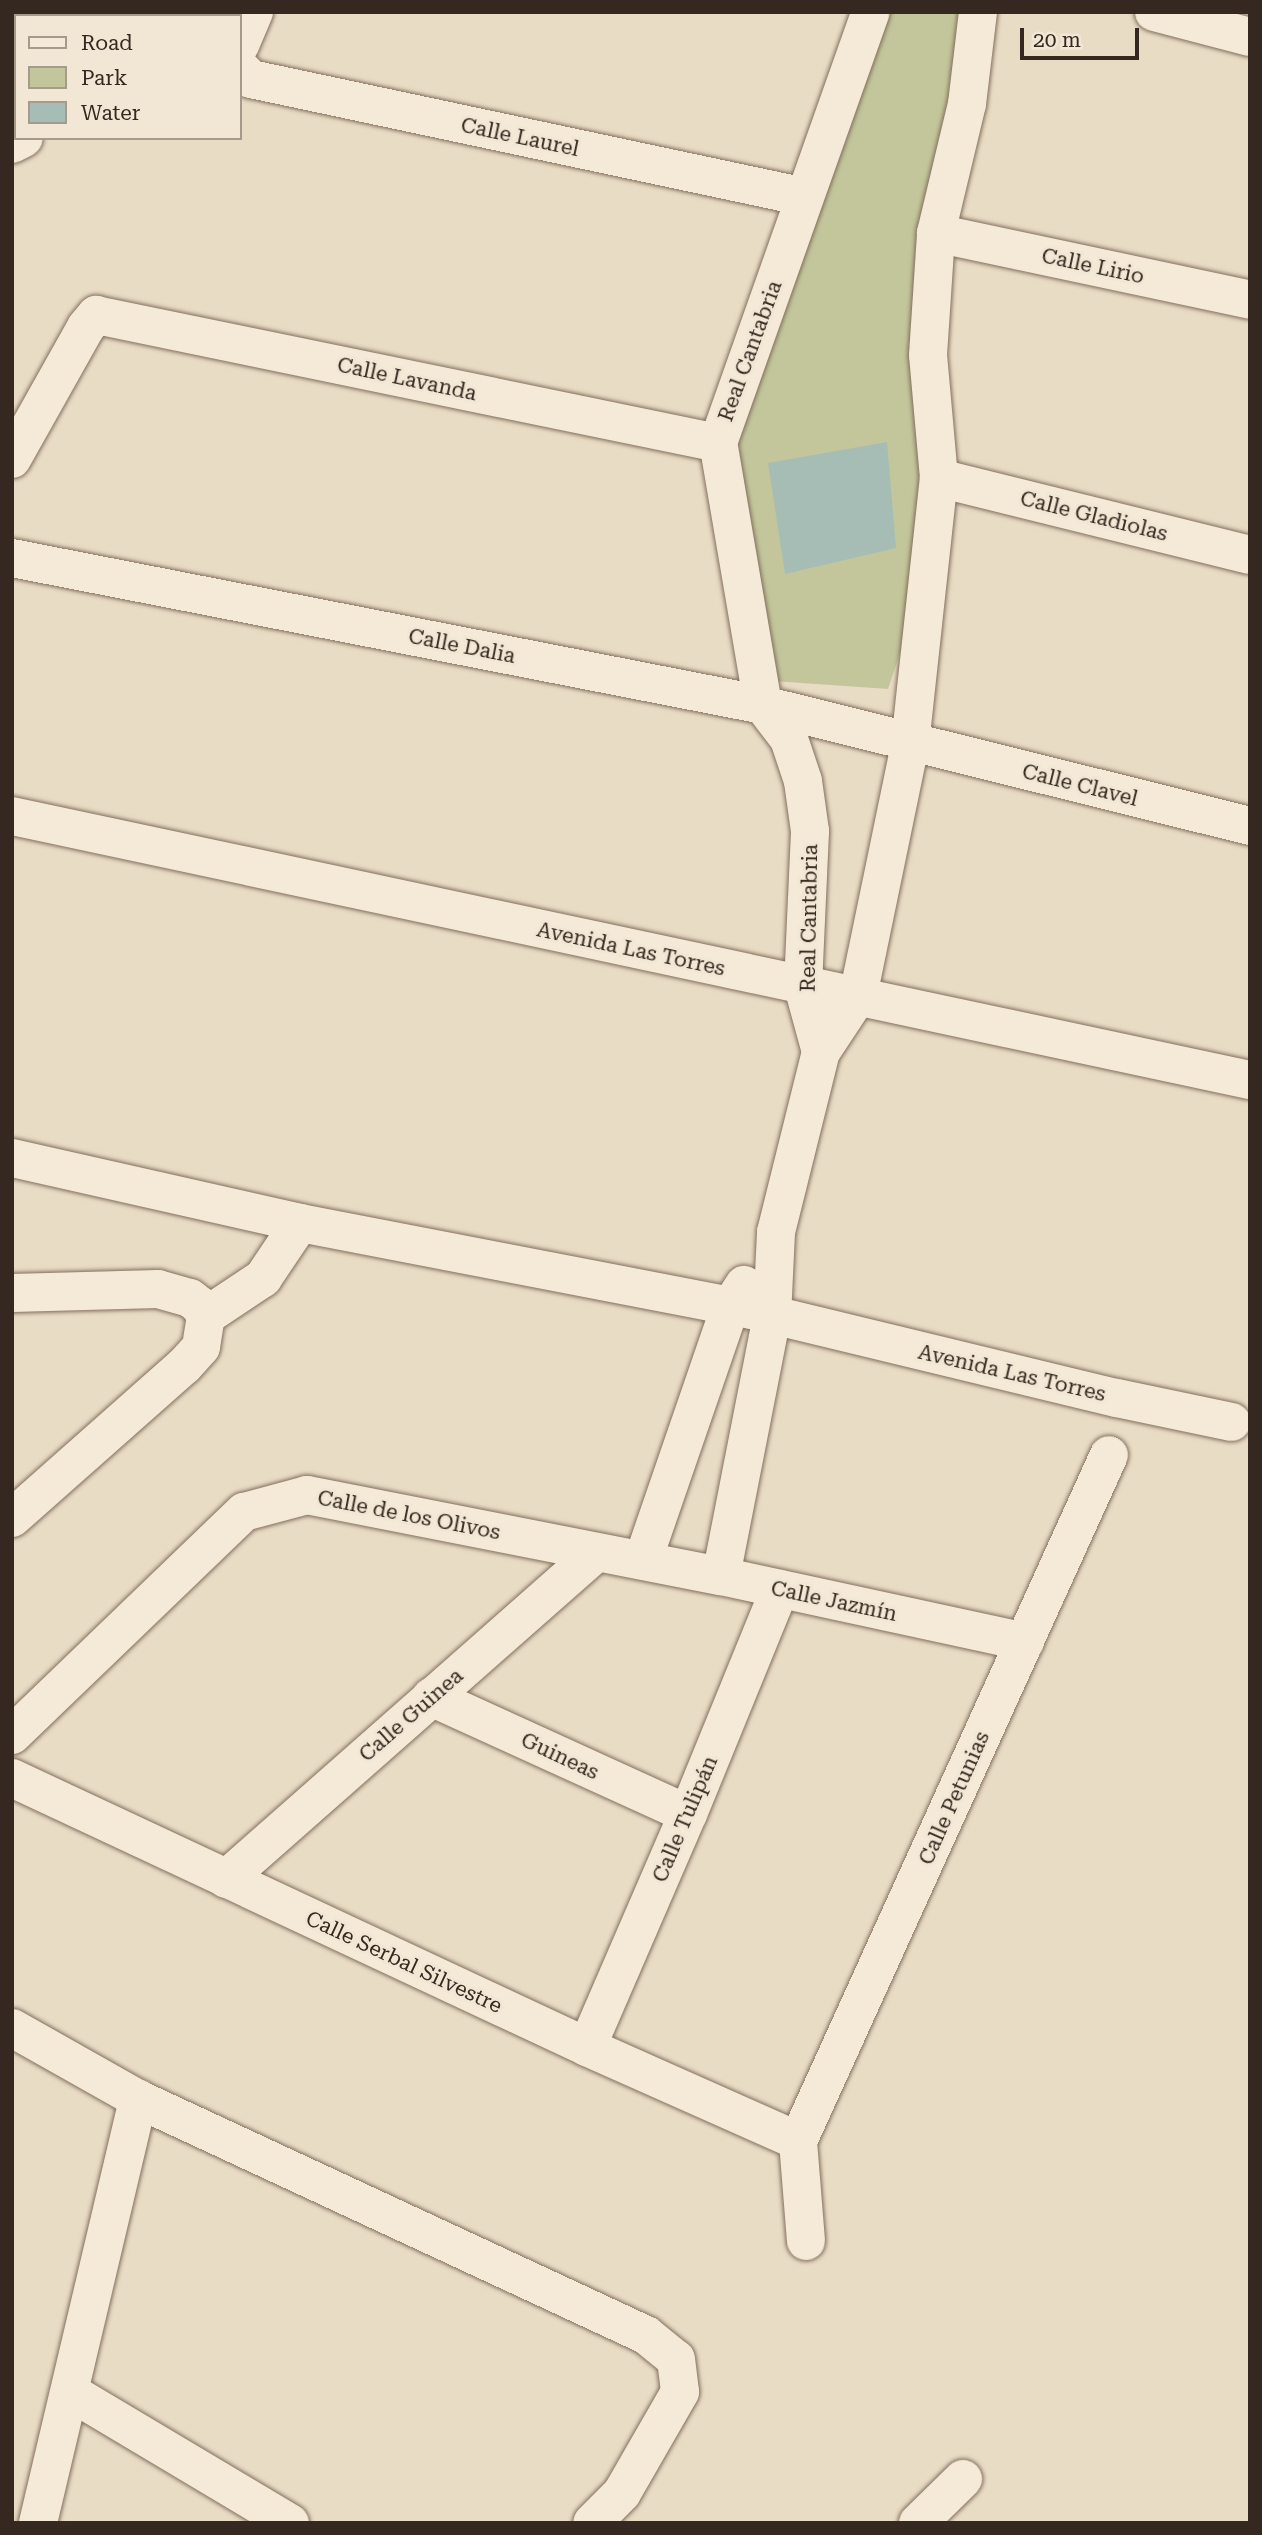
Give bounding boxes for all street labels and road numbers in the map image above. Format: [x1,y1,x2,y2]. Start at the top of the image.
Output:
street label: Calle Laurel [459,112,581,162]
street label: Calle Lirio [1039,243,1147,289]
street label: Real Cantabria [713,277,787,425]
street label: Calle Lavanda [335,352,479,406]
street label: Calle Gladiolas [1018,486,1170,546]
street label: Calle Dalia [406,623,518,669]
street label: Calle Clavel [1020,758,1140,812]
street label: Real Cantabria [795,844,823,992]
street label: Avenida Las Torres [535,917,727,981]
street label: Avenida Las Torres [916,1339,1108,1407]
street label: Calle de los Olivos [315,1485,503,1545]
street label: Calle Jazmín [769,1575,899,1627]
street label: Calle Guinea [354,1663,468,1767]
street label: Guineas [517,1727,603,1785]
street label: Calle Petunias [913,1727,995,1869]
street label: Calle Tulipán [647,1752,723,1886]
street label: Calle Serbal Silvestre [302,1905,506,2019]

